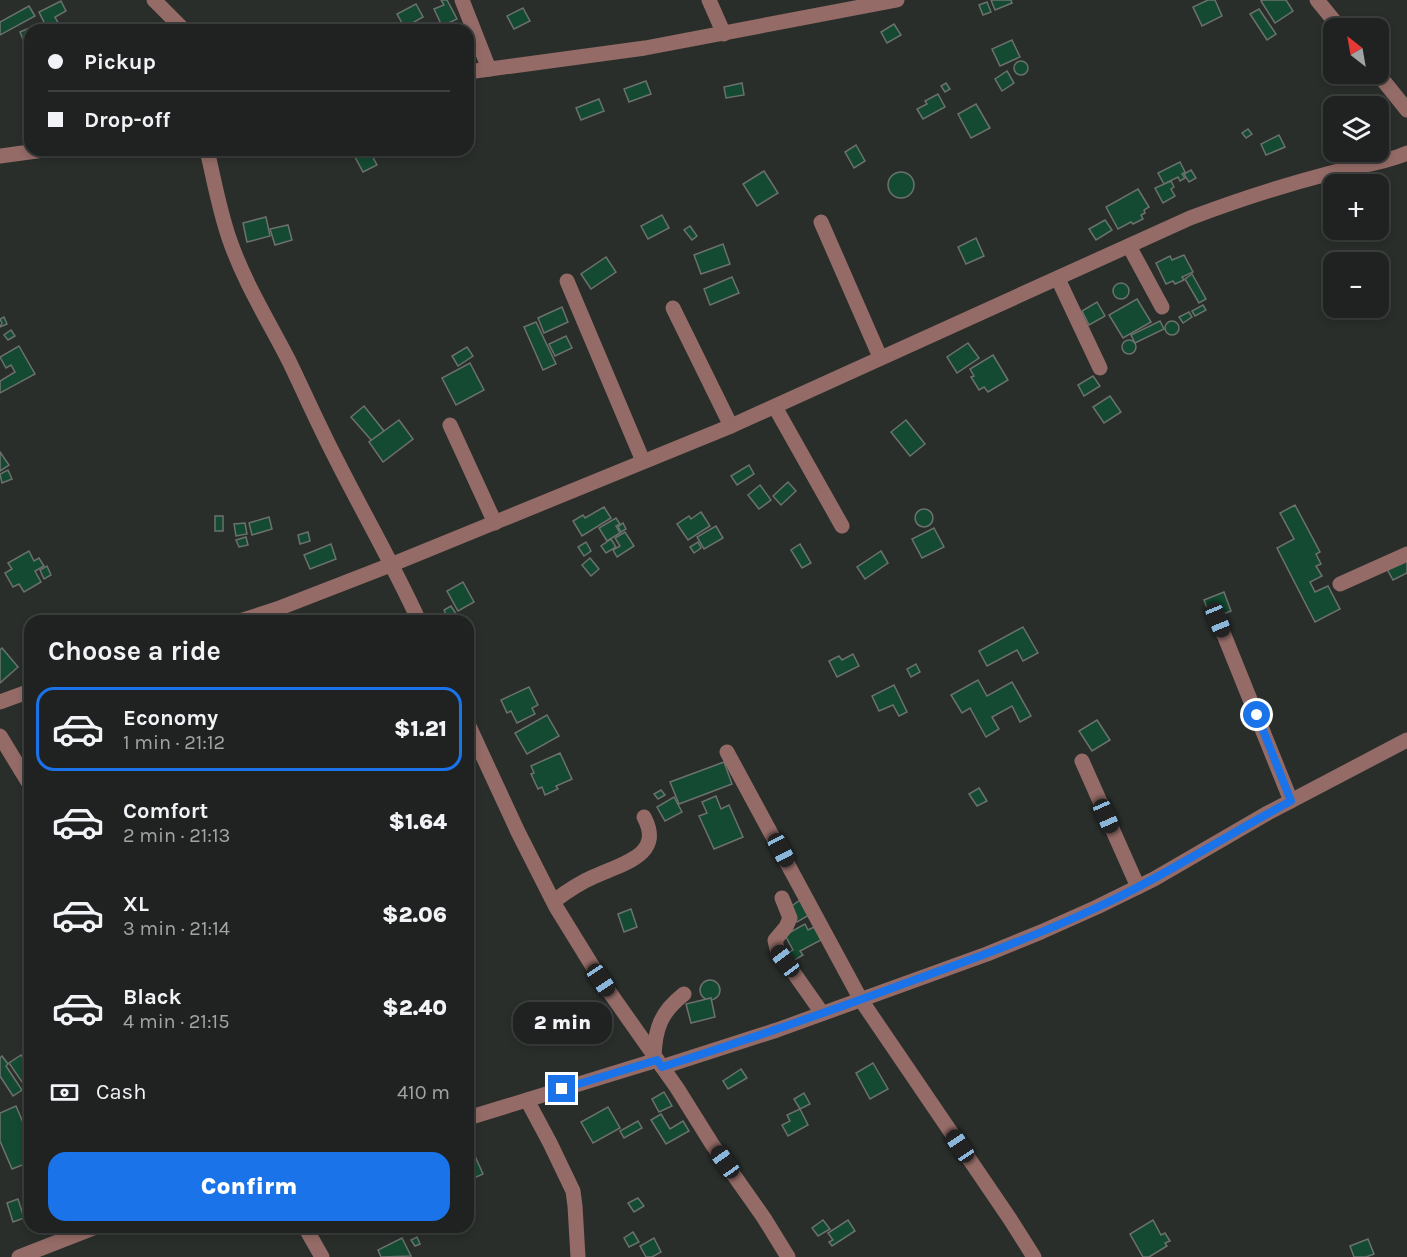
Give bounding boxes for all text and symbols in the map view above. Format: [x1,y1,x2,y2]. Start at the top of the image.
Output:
north arrow [1323,18,1389,84]
map controls [1323,18,1389,318]
text: Pickup [84,49,156,75]
button: layers [1323,96,1389,162]
text: Drop-off [84,107,170,133]
button: + [1323,174,1389,240]
button: − [1323,252,1389,318]
car [1203,600,1233,640]
text: Choose a ride [48,635,221,667]
route start [1243,701,1270,728]
icon: car [51,702,105,756]
text: Economy [123,705,218,731]
text: $1.21 [394,716,447,742]
text: 1 min · 21:12 [123,731,225,754]
icon: car [51,795,105,849]
car [1090,796,1122,836]
text: Comfort [123,798,208,824]
text: $1.64 [388,809,447,835]
text: 2 min · 21:13 [123,824,230,847]
car [765,830,797,870]
icon: car [51,888,105,942]
text: XL [123,891,149,917]
text: $2.06 [382,902,447,928]
text: 3 min · 21:14 [123,917,230,940]
car [767,941,803,981]
car [583,960,619,1000]
icon: car [51,981,105,1035]
text: Black [123,984,182,1010]
text: $2.40 [382,995,447,1021]
callout: 2 min [512,1002,612,1044]
text: 4 min · 21:15 [123,1010,229,1033]
text: 2 min [534,1011,591,1034]
route end [548,1075,575,1102]
icon: cash [48,1076,81,1109]
text: Cash [96,1079,146,1105]
text: 410 m [397,1081,450,1104]
car [942,1126,978,1166]
car [707,1142,743,1182]
button: Confirm [48,1152,450,1221]

